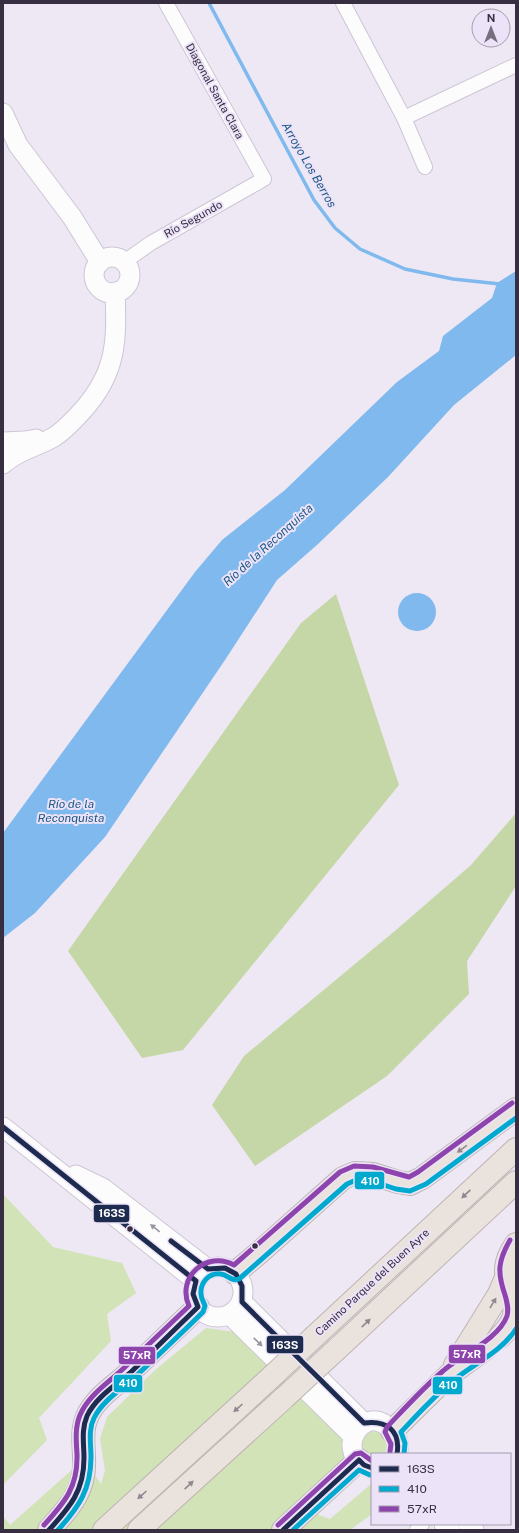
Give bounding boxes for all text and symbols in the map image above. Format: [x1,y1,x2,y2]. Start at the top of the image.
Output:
north arrow [471,8,511,48]
text: N [487,12,495,24]
street label: Diagonal Santa Clara [184,41,246,141]
water label: Arroyo Los Berros [279,120,339,210]
street label: Río Segundo [162,198,224,240]
water label: Río de la Reconquista [220,501,316,589]
water label: Río de la Reconquista [38,797,104,825]
one-way arrow [457,1145,467,1153]
line badge: 410 [354,1171,385,1190]
text: 410 [360,1175,380,1187]
one-way arrow [462,1189,471,1198]
line badge: 163S [93,1204,130,1223]
text: 163S [99,1207,126,1219]
unlabelled marker [125,1224,135,1234]
one-way arrow [150,1224,161,1233]
street label: Camino Parque del Buen Ayre [313,1226,431,1338]
unlabelled marker [250,1241,260,1251]
one-way arrow [490,1297,497,1309]
one-way arrow [361,1318,371,1327]
line badge: 163S [266,1335,304,1354]
one-way arrow [253,1338,263,1347]
text: 163S [272,1339,299,1351]
line badge: 57xR [448,1344,486,1364]
line badge: 57xR [118,1346,156,1365]
text: 57xR [453,1348,482,1360]
text: 57xR [123,1349,152,1361]
line badge: 410 [113,1374,143,1393]
line badge: 410 [432,1376,463,1395]
text: 410 [118,1377,138,1389]
text: 410 [438,1379,458,1391]
one-way arrow [233,1403,244,1412]
legend [371,1453,511,1525]
text: 163S [407,1462,435,1476]
one-way arrow [184,1480,194,1489]
text: 410 [407,1482,427,1496]
one-way arrow [137,1491,148,1500]
text: 57xR [407,1502,437,1516]

